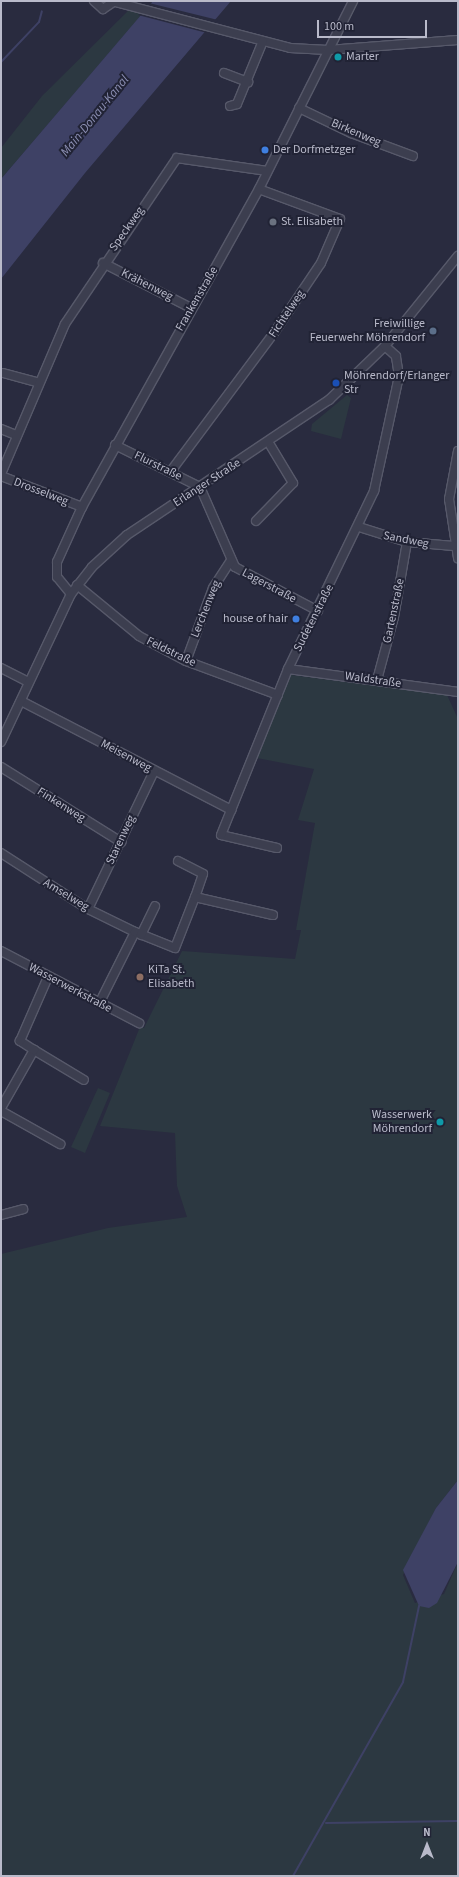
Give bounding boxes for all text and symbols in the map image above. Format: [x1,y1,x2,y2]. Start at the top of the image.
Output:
scale bar [319,12,429,38]
text: 100 m [324,18,354,35]
place label: Marter [346,50,379,64]
marker: Marter [333,52,343,62]
water label: Main-Donau-Kanal [58,72,132,160]
street label: Birkenweg [329,116,383,150]
place label: Der Dorfmetzger [273,143,355,157]
marker: Der Dorfmetzger [260,145,270,155]
street label: Speckweg [107,204,147,254]
place label: St. Elisabeth [281,215,343,229]
marker: St. Elisabeth [268,217,278,227]
street label: Frankenstraße [173,264,221,334]
street label: Krähenweg [119,266,175,304]
street label: Fichtelweg [266,287,308,341]
place label: Freiwillige Feuerwehr Möhrendorf [310,317,425,345]
marker: Freiwillige Feuerwehr Möhrendorf [428,326,438,336]
place label: Möhrendorf/Erlanger Str [344,369,449,397]
marker: Möhrendorf/Erlanger Str [331,378,341,388]
street label: Flurstraße [132,448,184,484]
street label: Erlanger Straße [171,456,243,510]
street label: Drosselweg [12,475,70,509]
street label: Sandweg [382,529,430,551]
street label: Lagerstraße [239,566,299,606]
street label: Gartenstraße [380,577,408,645]
street label: Lerchenweg [188,578,224,640]
street label: Sudetenstraße [291,582,337,654]
place label: house of hair [223,612,288,626]
marker: house of hair [291,614,301,624]
street label: Feldstraße [144,634,198,670]
street label: Waldstraße [344,669,402,691]
street label: Meisenweg [98,737,154,775]
street label: Finkenweg [34,785,88,825]
street label: Starenweg [103,813,139,867]
street label: Amselweg [40,876,92,914]
street label: Wasserwerkstraße [26,960,114,1016]
place label: KiTa St. Elisabeth [148,963,194,991]
marker: KiTa St. Elisabeth [135,972,145,982]
place label: Wasserwerk Möhrendorf [372,1108,432,1136]
marker: Wasserwerk Möhrendorf [435,1117,445,1127]
north arrow [407,1825,447,1865]
text: N [423,1825,431,1840]

